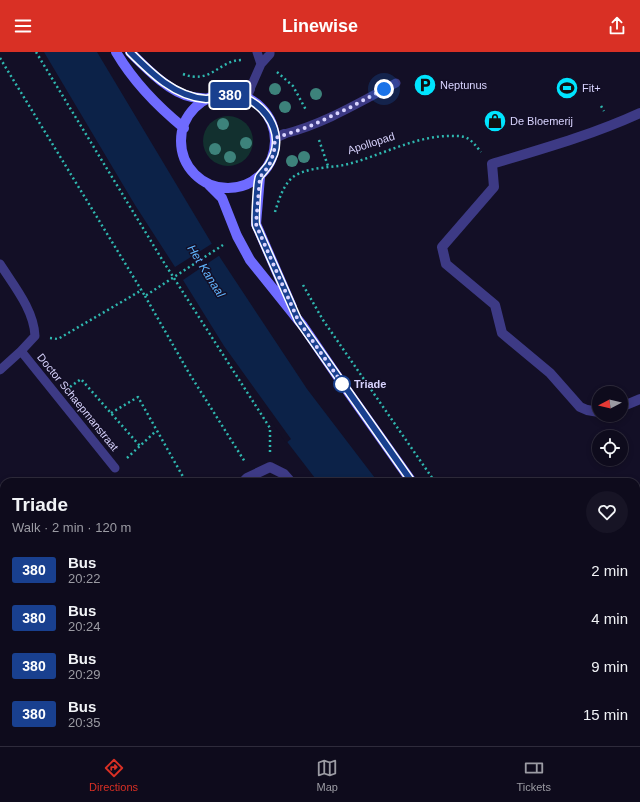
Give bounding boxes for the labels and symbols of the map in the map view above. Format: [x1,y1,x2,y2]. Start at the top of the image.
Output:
parking icon: Neptunus [412,72,438,98]
sports icon: Fit+ [554,75,580,101]
your location [374,79,394,99]
place label: Neptunus [440,79,488,91]
line badge: 380 [207,82,253,108]
place label: Fit+ [582,82,601,94]
shop icon: De Bloemerij [482,108,508,134]
place label: De Bloemerij [510,115,573,127]
street label: Apollopad [346,130,396,156]
water label: Het Kanaal [184,242,228,300]
street label: Doctor Schaepmanstraat [35,351,121,453]
marker: Triade [333,375,351,393]
place label: Triade [354,378,386,390]
north arrow [592,386,628,422]

